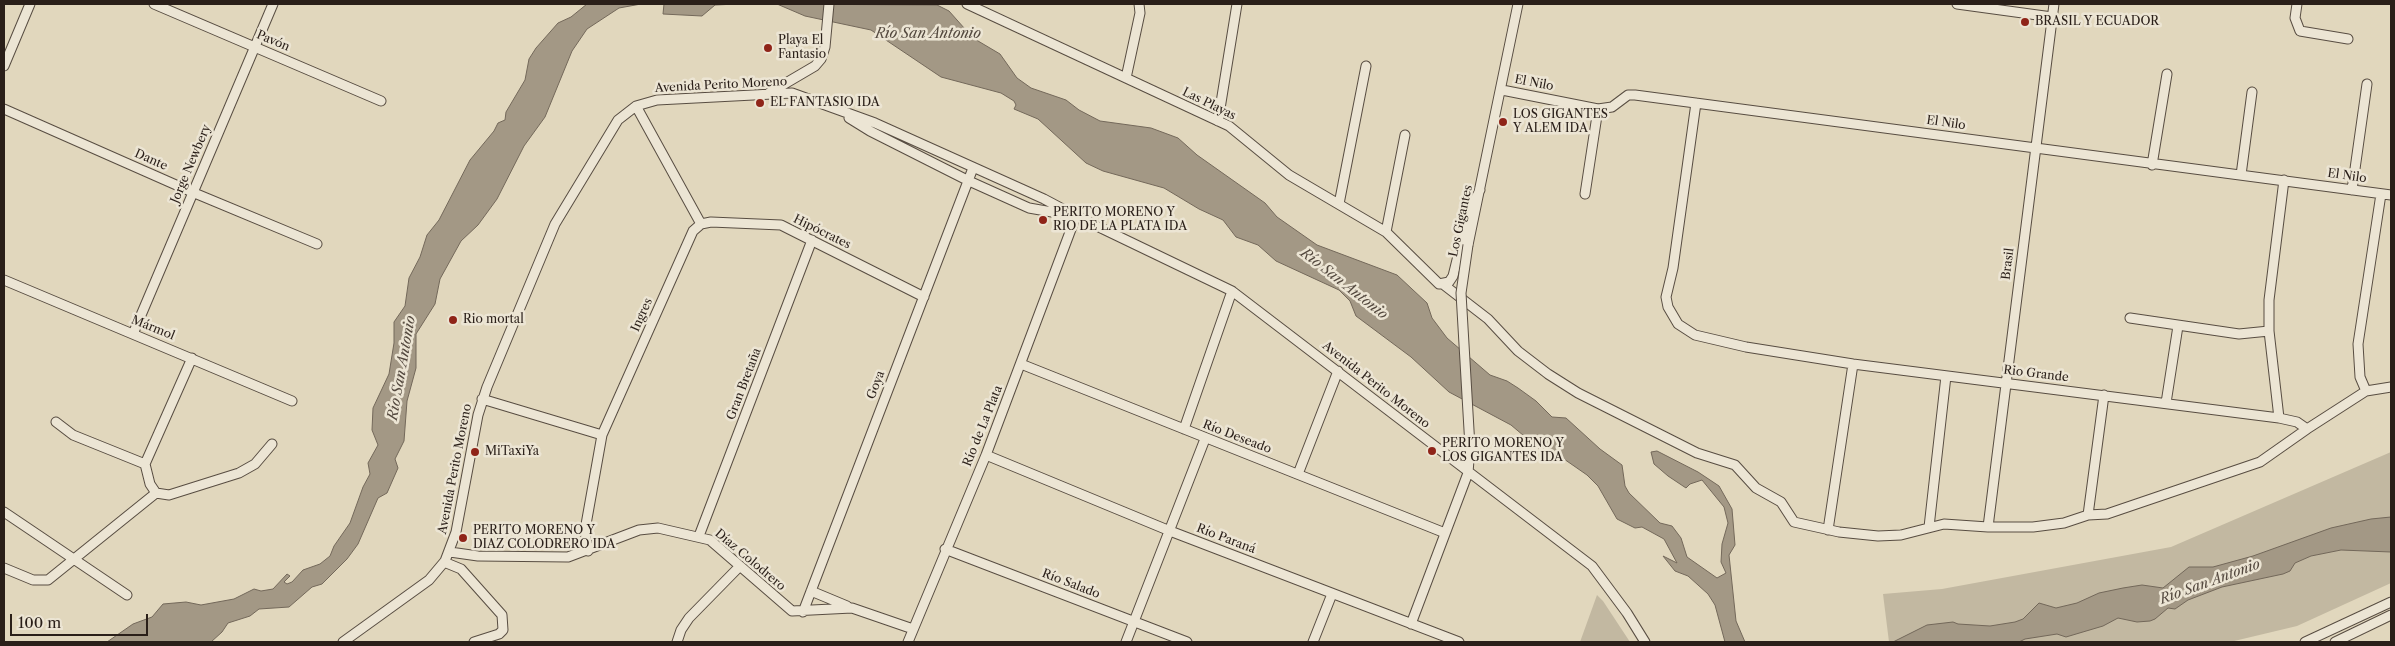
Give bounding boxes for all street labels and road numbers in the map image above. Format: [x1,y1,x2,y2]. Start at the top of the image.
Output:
street label: Pavón [254,28,292,54]
street label: El Nilo [1513,72,1555,94]
street label: Avenida Perito Moreno [654,74,788,96]
street label: Las Playas [1180,85,1238,123]
street label: El Nilo [1925,113,1967,133]
street label: Jorge Newbery [168,122,214,206]
street label: Dante [132,146,170,174]
street label: El Nilo [2326,166,2368,186]
street label: Los Gigantes [1446,184,1476,258]
street label: Hipócrates [791,212,853,252]
street label: Brasil [1999,247,2017,281]
street label: Ingres [628,296,656,334]
street label: Mármol [129,313,177,343]
street label: Avenida Perito Moreno [1319,339,1433,431]
street label: Gran Bretaña [724,346,764,422]
street label: Rio Grande [2003,363,2069,385]
street label: Goya [864,369,888,401]
street label: Río de La Plata [960,383,1006,469]
street label: Avenida Perito Moreno [435,403,475,535]
street label: Río Deseado [1201,417,1273,457]
street label: Río Paraná [1194,521,1258,557]
street label: Díaz Colodrero [712,526,788,594]
street label: Río Salado [1040,566,1102,602]

